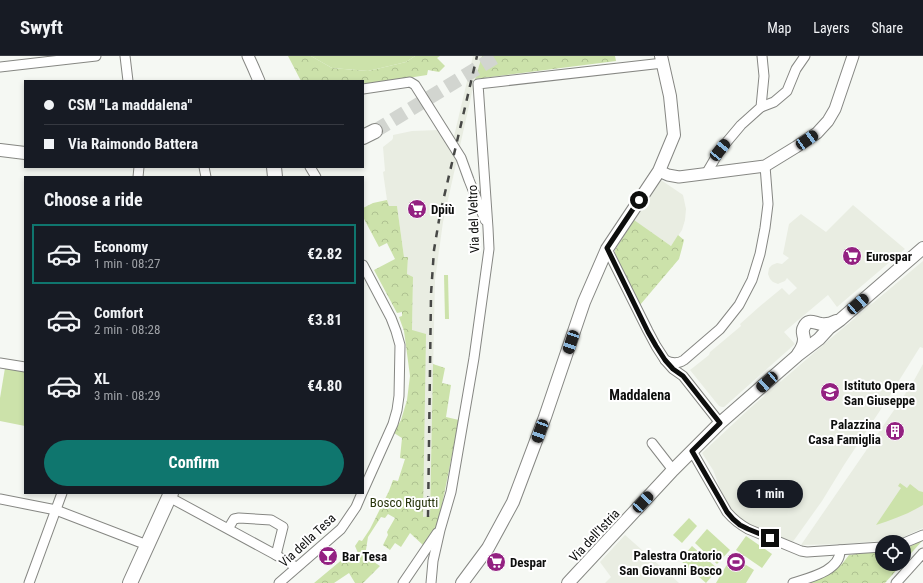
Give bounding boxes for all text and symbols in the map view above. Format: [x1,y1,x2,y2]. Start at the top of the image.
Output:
text: Swyft [20,16,63,39]
text: Map [767,20,791,36]
text: Layers [813,20,850,36]
text: Share [872,20,903,36]
text: CSM "La maddalena" [68,96,192,114]
car [794,128,820,152]
text: Via Raimondo Battera [68,135,198,153]
car [708,137,732,163]
street label: Via del Veltro [465,185,482,253]
text: Choose a ride [44,189,143,210]
route start [630,191,648,209]
supermarket icon: Dpiù [406,198,428,220]
place label: Dpiù [431,202,454,217]
icon: car [46,236,82,272]
text: Economy [94,238,148,256]
text: €2.82 [307,245,342,263]
supermarket icon: Eurospar [841,245,863,267]
place label: Eurospar [866,249,913,264]
text: 1 min · 08:27 [94,256,160,271]
car [845,292,871,316]
icon: car [46,302,82,338]
text: Comfort [94,304,143,322]
text: €3.81 [307,311,342,329]
text: 2 min · 08:28 [94,322,160,337]
car [562,329,580,355]
icon: car [46,368,82,404]
text: XL [94,370,110,388]
car [754,370,780,394]
text: €4.80 [307,377,342,395]
place label: Istituto Opera San Giuseppe [844,378,915,408]
school or university icon: Istituto Opera San Giuseppe [819,381,841,403]
district label: Maddalena [609,387,671,403]
text: 3 min · 08:29 [94,388,160,403]
place label: Palazzina Casa Famiglia [808,417,881,447]
car [530,418,550,444]
building icon: Palazzina Casa Famiglia [884,420,906,442]
button: Confirm [44,440,344,486]
callout: 1 min [737,480,803,508]
text: 1 min [756,486,784,501]
car [630,489,656,515]
park label: Bosco Rigutti [370,495,438,510]
street label: Via dell'Istria [566,506,623,565]
street label: Via della Tesa [276,511,339,570]
route end [761,529,779,547]
map controls [875,535,911,571]
button: locate [875,535,911,571]
bar icon: Bar Tesa [317,545,339,567]
place label: Palestra Oratorio San Giovanni Bosco [619,548,723,578]
place label: Bar Tesa [342,549,387,564]
supermarket icon: Despar [485,551,507,573]
sports icon: Palestra Oratorio San Giovanni Bosco [725,551,747,573]
place label: Despar [510,555,547,570]

